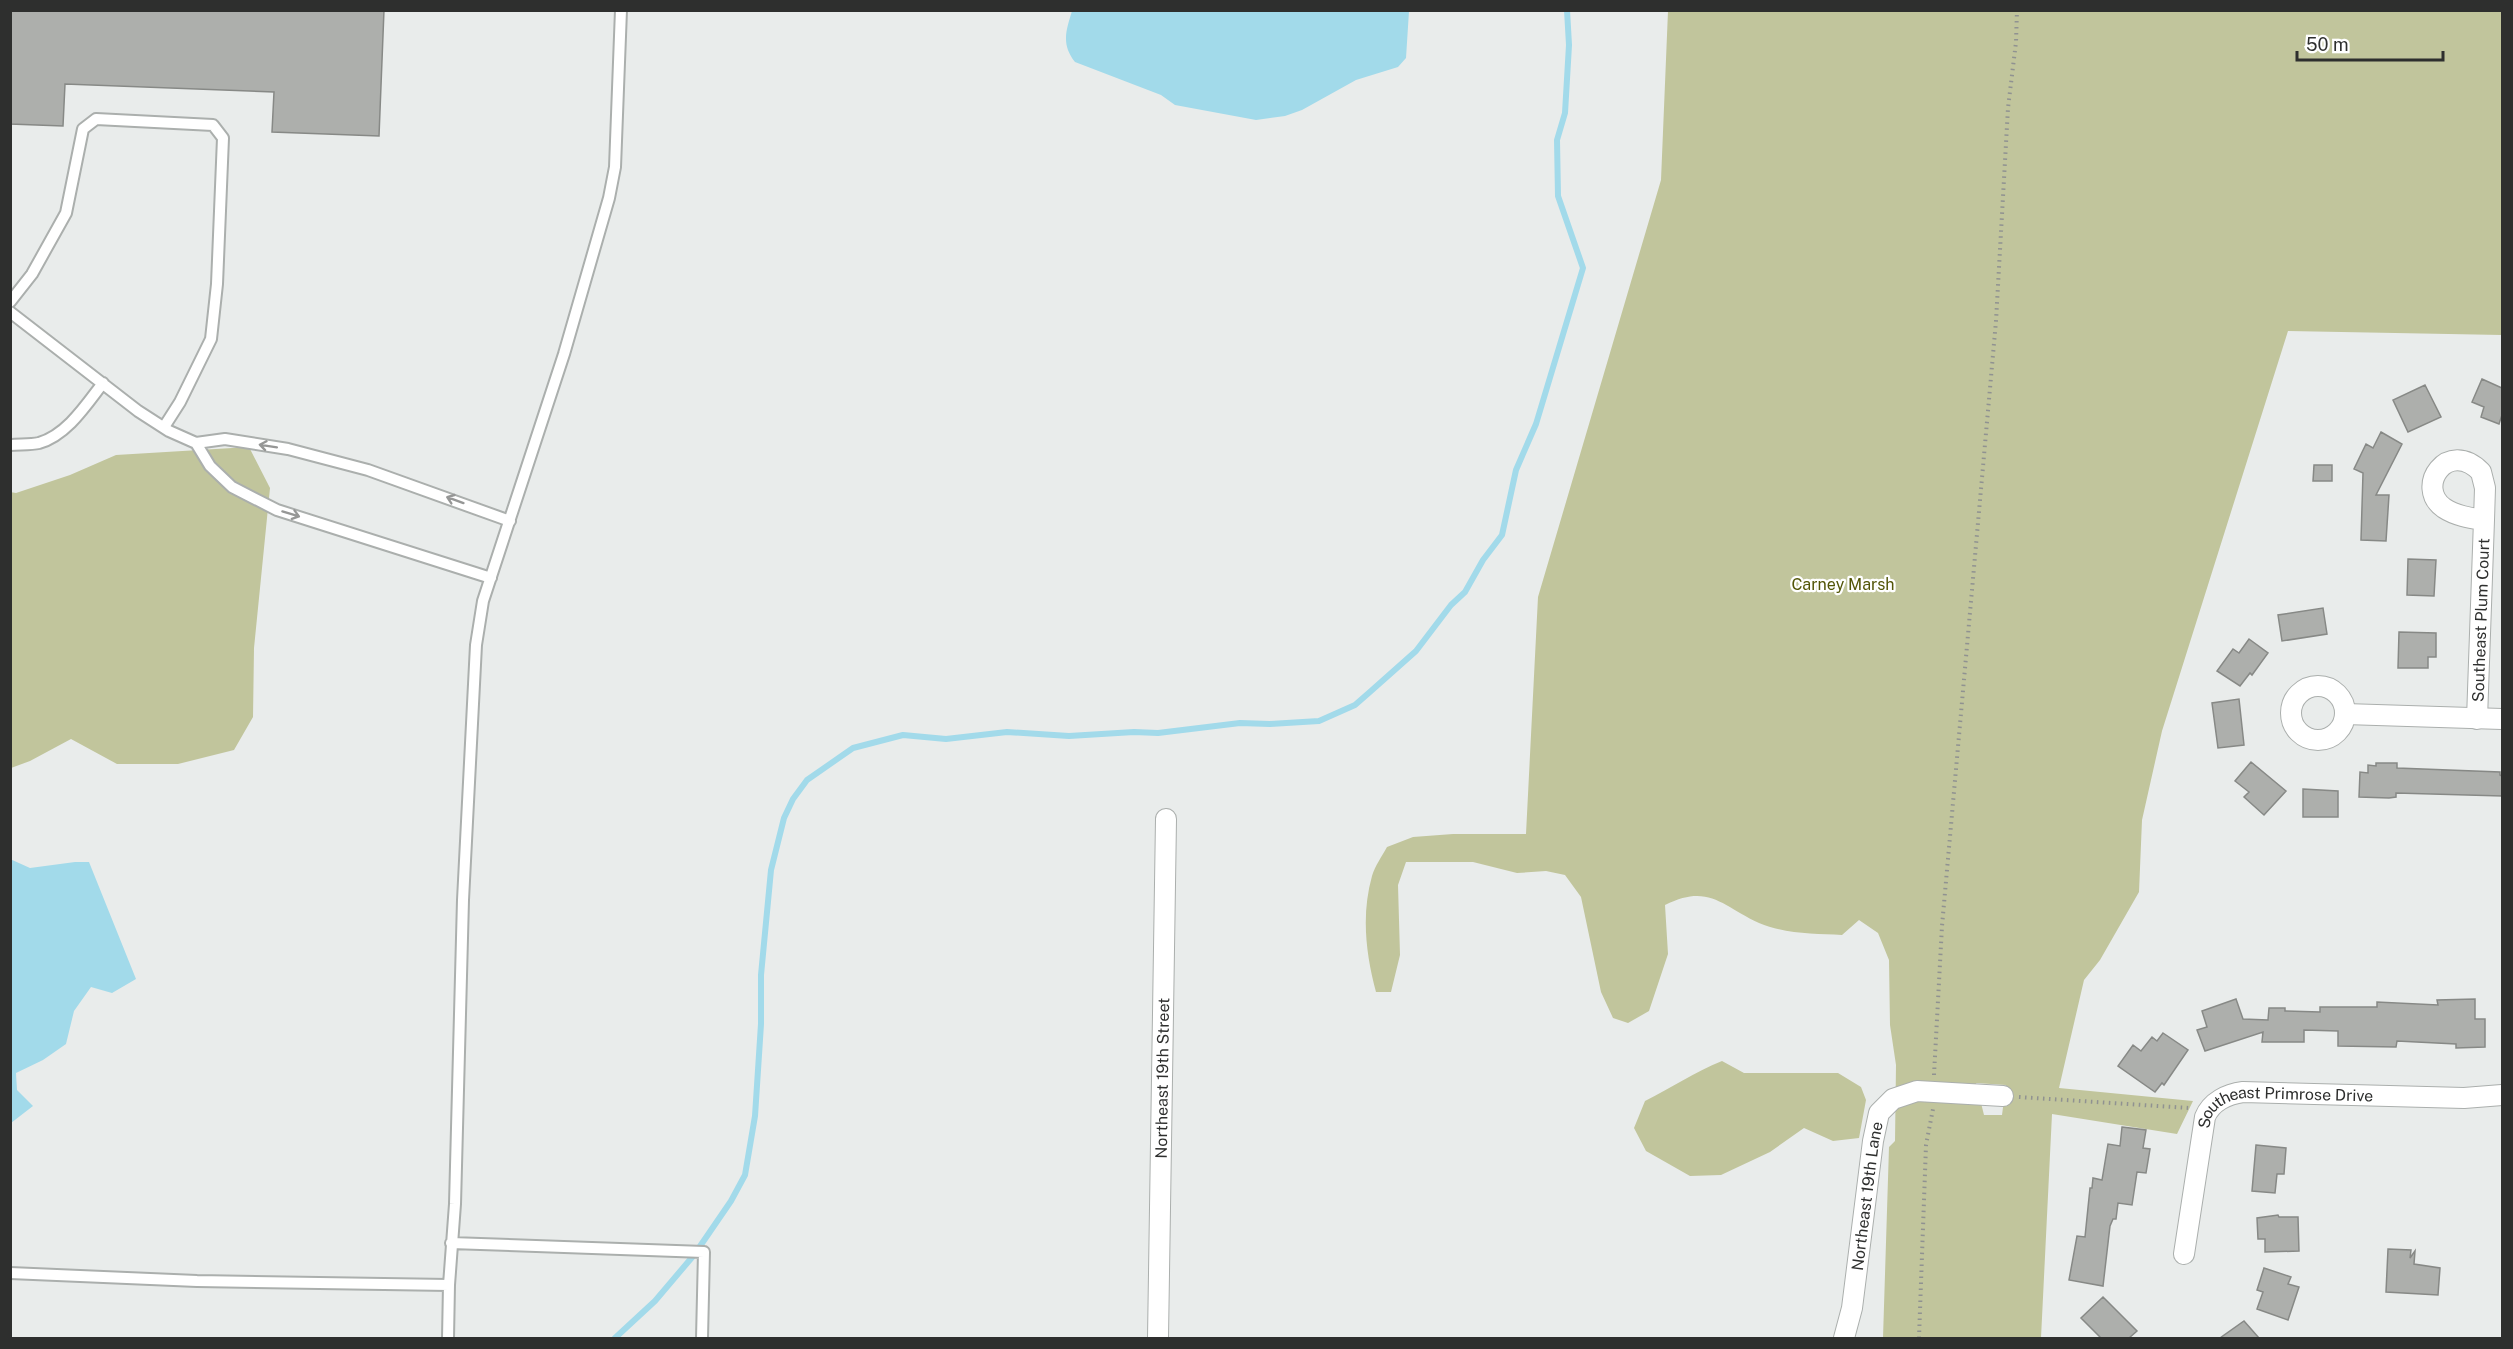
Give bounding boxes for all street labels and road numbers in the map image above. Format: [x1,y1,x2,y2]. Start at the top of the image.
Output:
street label: Southeast Plum Court [2469,538,2493,702]
street label: Northeast 19th Street [1152,997,1173,1159]
street label: Southeast Primrose Drive [2194,1083,2374,1130]
street label: Northeast 19th Lane [1848,1120,1887,1272]

